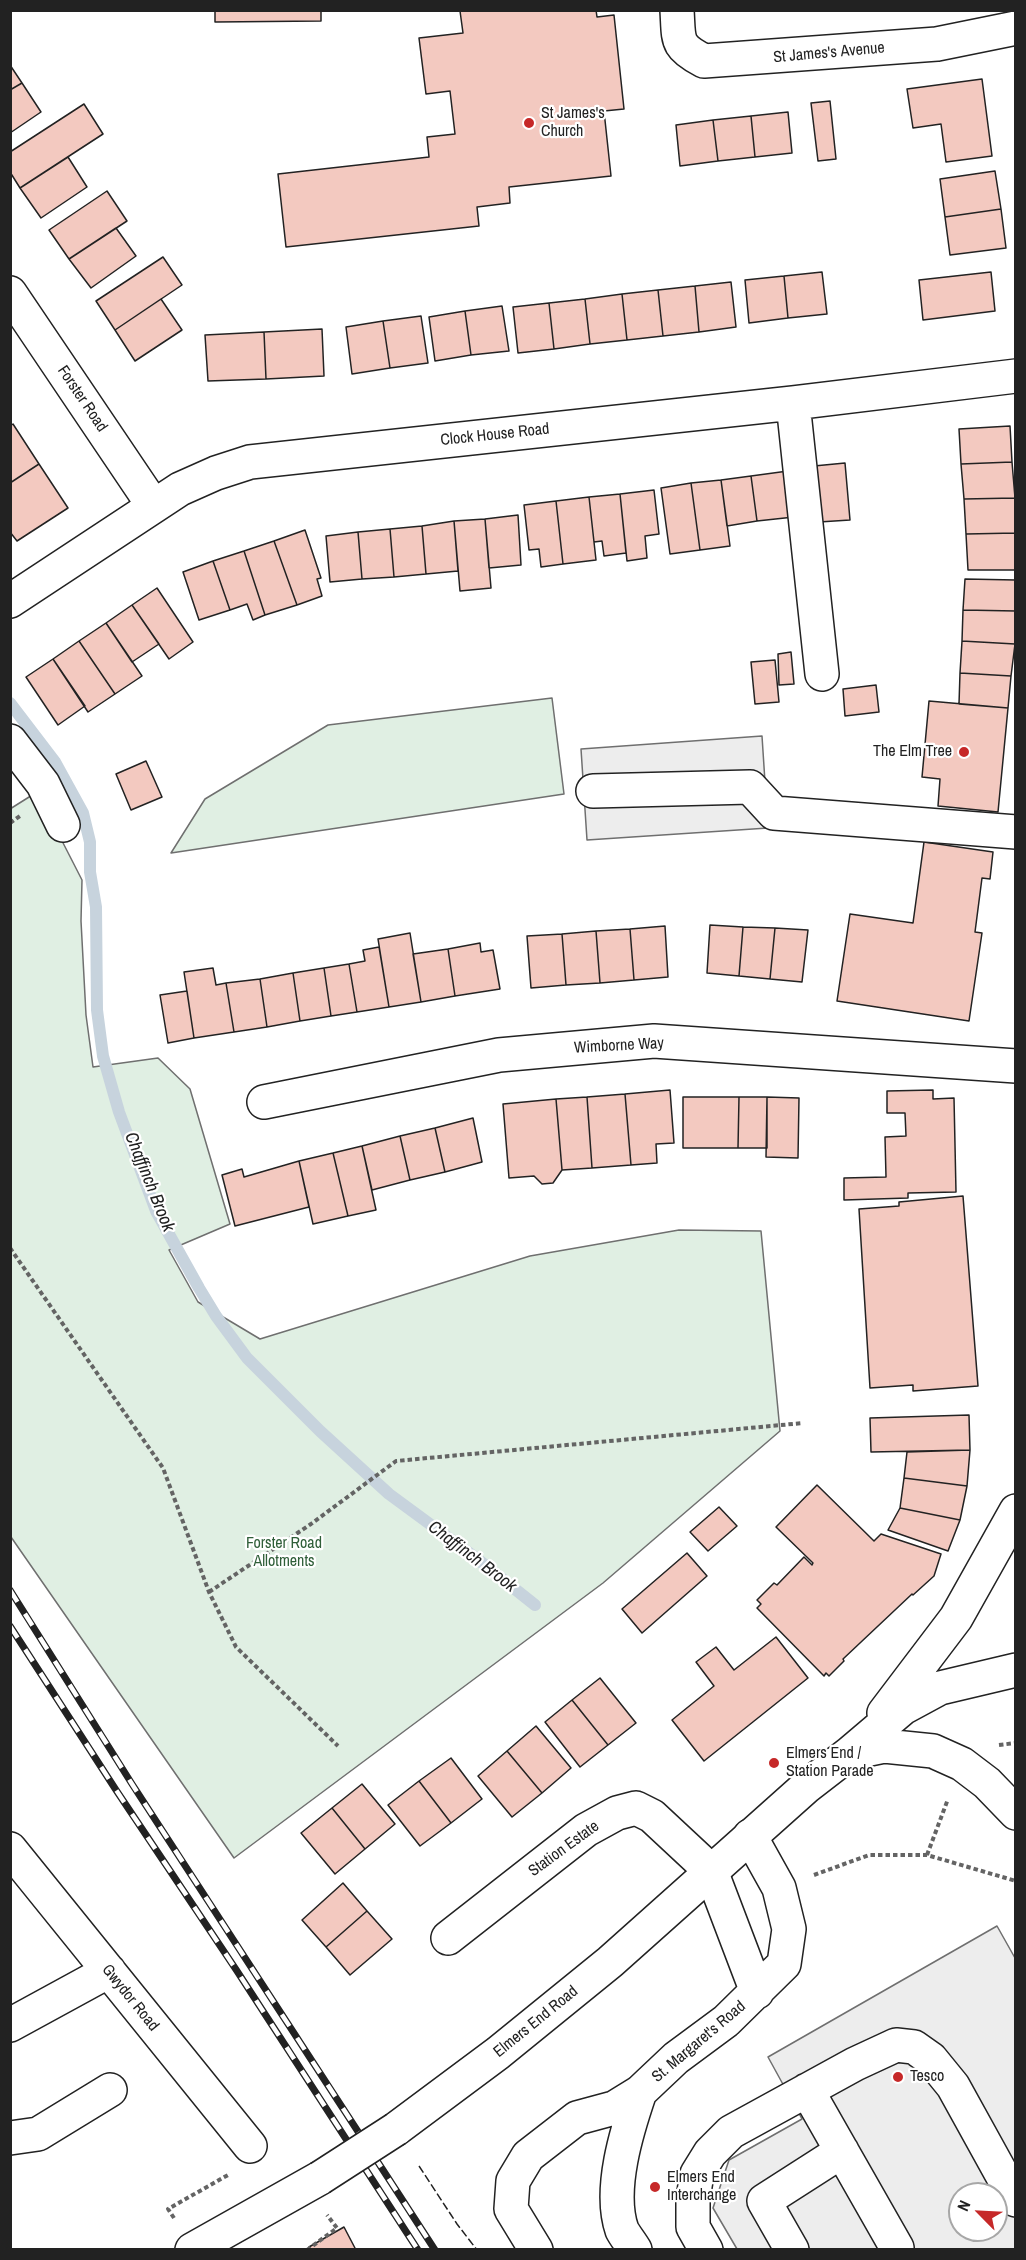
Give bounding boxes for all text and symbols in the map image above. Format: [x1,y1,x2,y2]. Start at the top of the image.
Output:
street label: St James's Avenue [773,39,885,67]
place label: St James's Church [541,104,605,142]
marker: St James's Church [522,116,536,130]
street label: Forster Road [53,362,111,436]
street label: Clock House Road [440,420,550,450]
place label: The Elm Tree [873,742,952,762]
marker: The Elm Tree [957,745,971,759]
street label: Wimborne Way [574,1034,664,1058]
water label: Chaffinch Brook [119,1129,179,1235]
water label: Chaffinch Brook [423,1517,521,1597]
park label: Forster Road Allotments [246,1534,322,1572]
place label: Elmers End / Station Parade [786,1744,874,1782]
marker: Elmers End / Station Parade [767,1756,781,1770]
street label: Station Estate [525,1817,603,1881]
street label: Gwydor Road [97,1961,163,2035]
street label: Elmers End Road [490,1982,582,2062]
street label: St. Margaret's Road [648,1997,750,2087]
place label: Tesco [910,2067,944,2087]
marker: Tesco [891,2070,905,2084]
place label: Elmers End Interchange [667,2168,736,2206]
marker: Elmers End Interchange [648,2180,662,2194]
north arrow [948,2182,1008,2242]
text: N [951,2197,975,2214]

